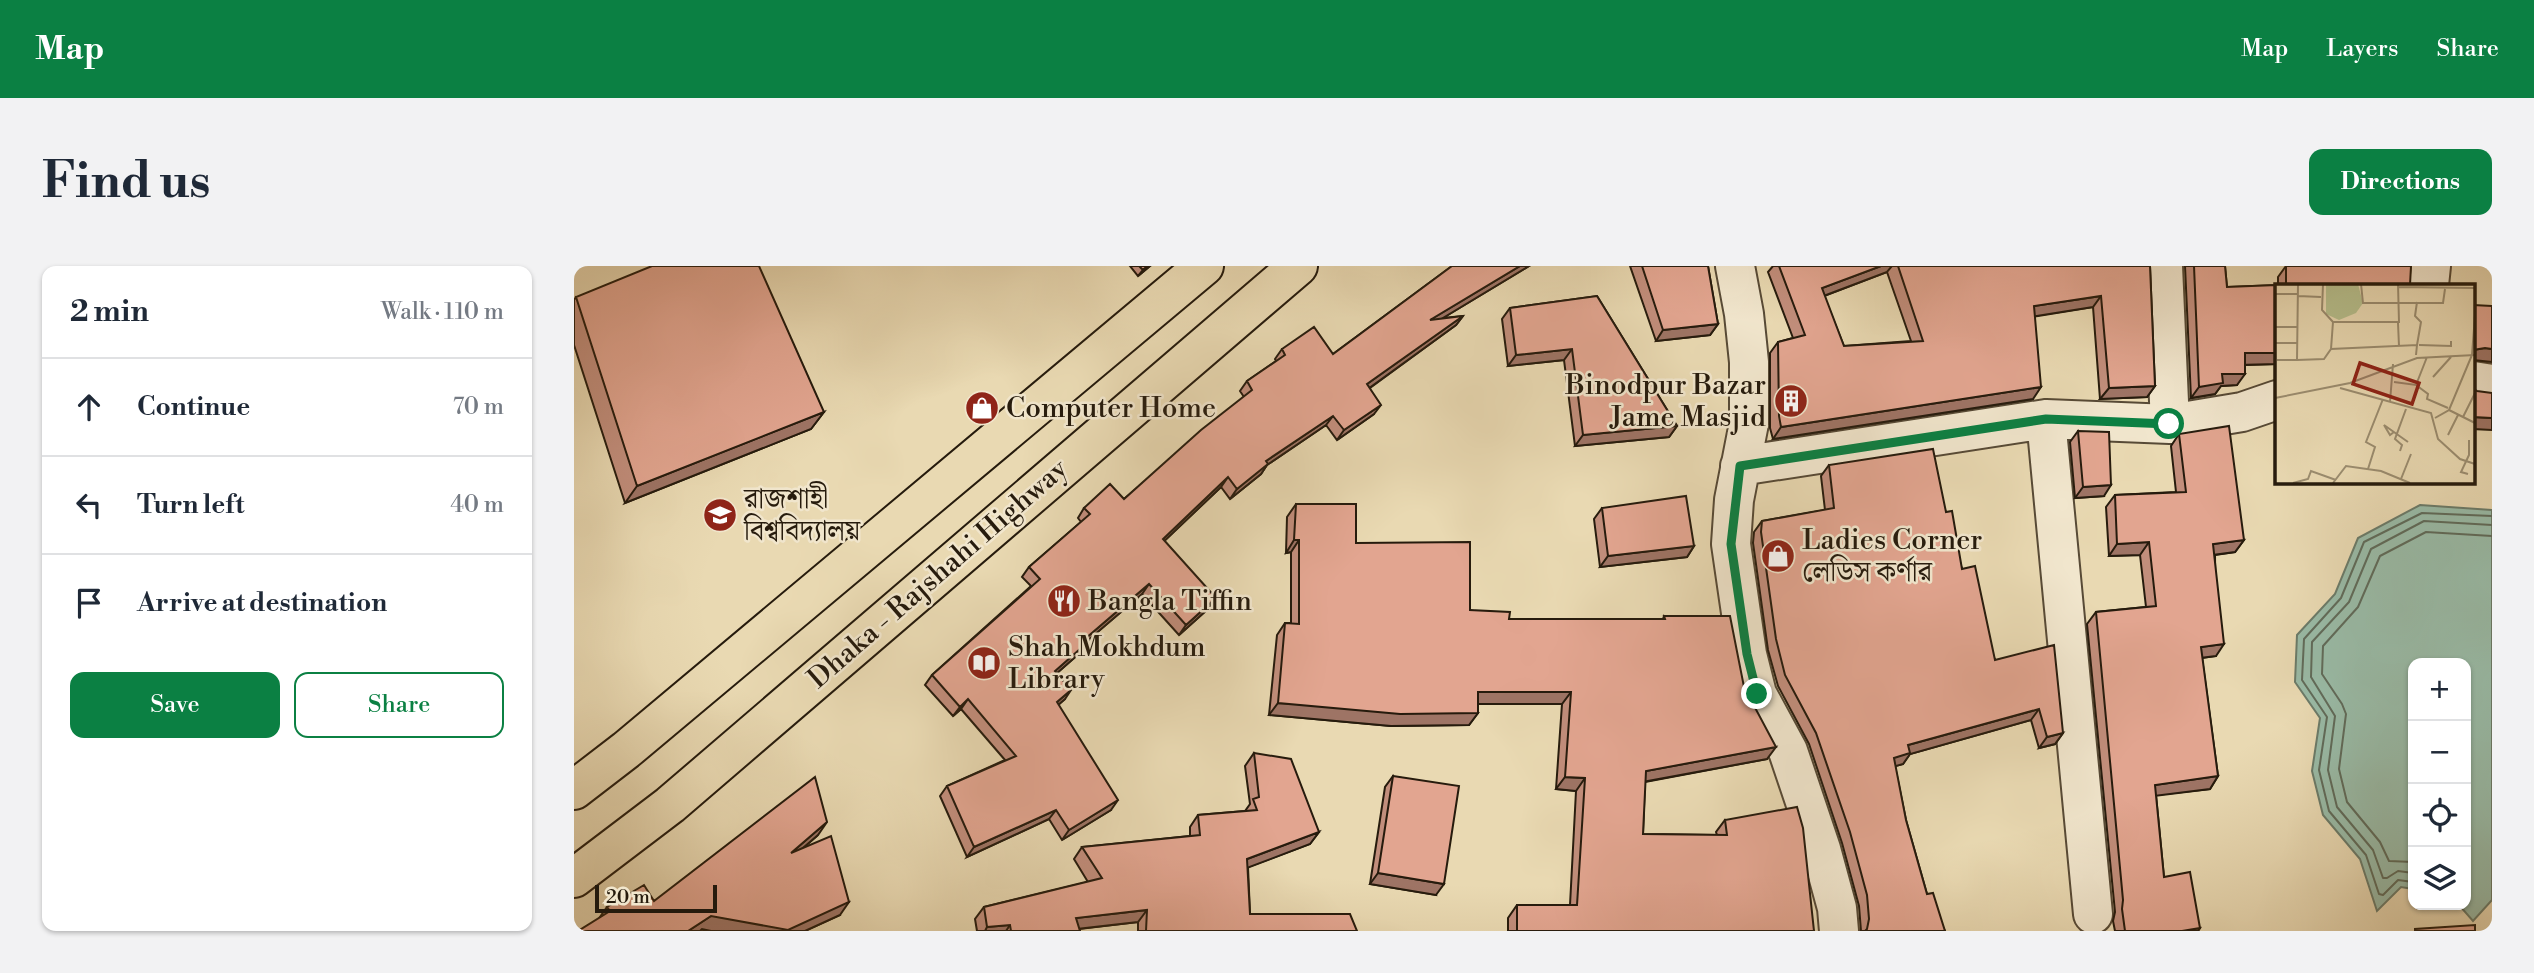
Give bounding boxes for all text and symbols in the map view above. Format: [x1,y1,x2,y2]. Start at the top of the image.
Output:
text: Map [35,29,104,70]
text: Map [2241,34,2288,64]
text: Layers [2326,34,2398,64]
text: Share [2436,34,2499,64]
button: Directions [2309,149,2492,215]
text: Find us [42,152,211,213]
inset map [2275,284,2474,483]
text: 2 min [70,293,149,331]
text: Walk · 110 m [381,298,504,326]
place label: Binodpur Bazar Jame Masjid [1564,368,1766,435]
building icon: Binodpur Bazar Jame Masjid [1772,382,1810,420]
icon: ahead [70,388,108,426]
shop icon: Computer Home [963,389,1001,427]
text: Continue [137,391,250,423]
place label: Computer Home [1006,391,1216,426]
text: 70 m [453,393,504,421]
route start [2153,408,2184,439]
street label: Dhaka - Rajshahi Highway [801,451,1075,696]
place label: রাজশাহী বিশ্ববিদ্যালয় [743,481,861,549]
icon: left [70,486,108,524]
text: Turn left [137,489,245,521]
text: 40 m [450,491,504,519]
school or university icon: রাজশাহী বিশ্ববিদ্যালয় [701,496,739,534]
place label: Ladies Corner লেডিস কর্ণার [1802,523,1982,590]
shop icon: Ladies Corner লেডিস কর্ণার [1759,537,1797,575]
restaurant icon: Bangla Tiffin [1045,582,1083,620]
icon: arrive [70,584,108,622]
place label: Bangla Tiffin [1087,584,1252,619]
text: Arrive at destination [137,587,387,619]
place label: Shah Mokhdum Library [1008,630,1206,697]
library icon: Shah Mokhdum Library [965,644,1003,682]
map controls [2408,658,2471,910]
button: + [2408,658,2471,721]
button: Save [70,672,280,738]
button: Share [294,672,504,738]
route end [1741,678,1772,709]
button: − [2408,721,2471,784]
button: locate [2408,784,2471,847]
button: layers [2408,847,2471,910]
scale bar [595,882,718,914]
text: 20 m [606,885,650,909]

